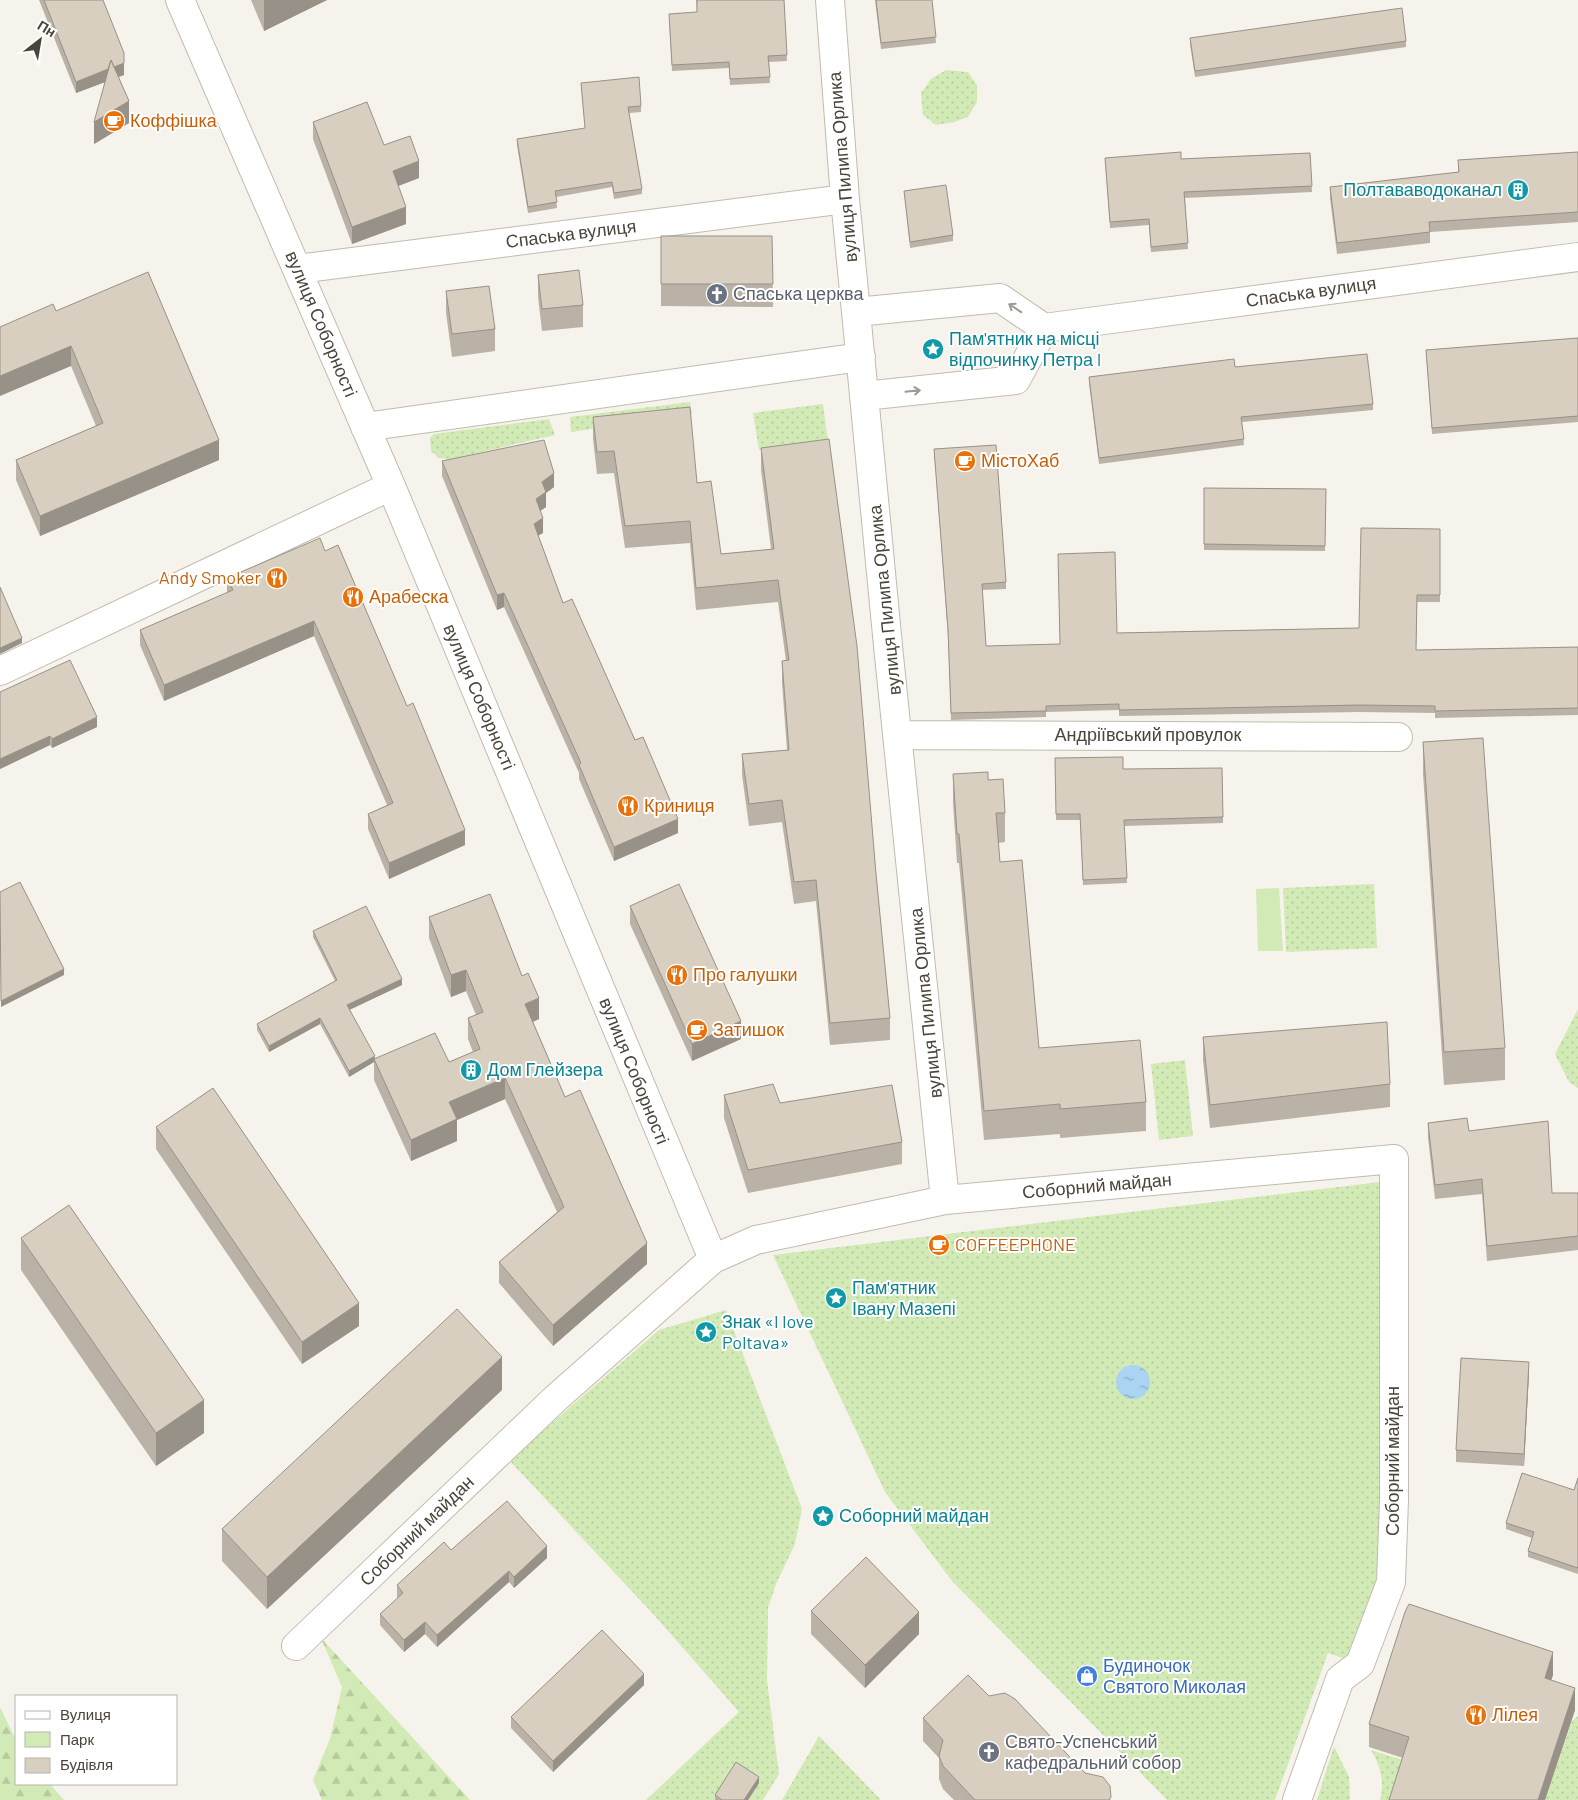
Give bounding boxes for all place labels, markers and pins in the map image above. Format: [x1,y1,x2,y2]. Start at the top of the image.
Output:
cafe icon: Коффішка [102,109,126,133]
place label: Коффішка [130,109,218,131]
place label: Полтававодоканал [1343,178,1502,200]
building icon: Полтававодоканал [1506,178,1530,202]
church icon: Спаська церква [705,282,729,306]
place label: Спаська церква [733,282,864,304]
place label: Пам'ятник на місці відпочинку Петра I [949,327,1101,370]
place icon: Пам'ятник на місці відпочинку Петра I [921,337,945,361]
cafe icon: МістоХаб [953,449,977,473]
place label: МістоХаб [981,449,1059,471]
place label: Andy Smoker [159,566,261,588]
restaurant icon: Andy Smoker [265,566,289,590]
restaurant icon: Арабеска [341,585,365,609]
place label: Арабеска [369,585,449,607]
restaurant icon: Криниця [616,794,640,818]
place label: Криниця [644,794,715,816]
restaurant icon: Про галушки [665,963,689,987]
place label: Про галушки [693,963,798,985]
cafe icon: Затишок [685,1018,709,1042]
place label: Затишок [713,1018,784,1040]
building icon: Дом Глейзера [459,1058,483,1082]
place label: Дом Глейзера [487,1058,604,1080]
cafe icon: COFFEEPHONE [927,1233,951,1257]
place label: COFFEEPHONE [955,1233,1076,1255]
place label: Пам'ятник Івану Мазепі [852,1276,956,1319]
place icon: Пам'ятник Івану Мазепі [824,1286,848,1310]
place label: Знак «I love Poltava» [722,1310,814,1353]
place icon: Знак «I love Poltava» [694,1320,718,1344]
place icon: Соборний майдан [811,1504,835,1528]
place label: Соборний майдан [839,1504,989,1526]
place label: Будиночок Святого Миколая [1103,1654,1246,1697]
shop icon: Будиночок Святого Миколая [1075,1664,1099,1688]
restaurant icon: Лілея [1464,1703,1488,1727]
place label: Лілея [1492,1703,1538,1725]
place label: Свято-Успенський кафедральний собор [1005,1730,1181,1773]
church icon: Свято-Успенський кафедральний собор [977,1740,1001,1764]

